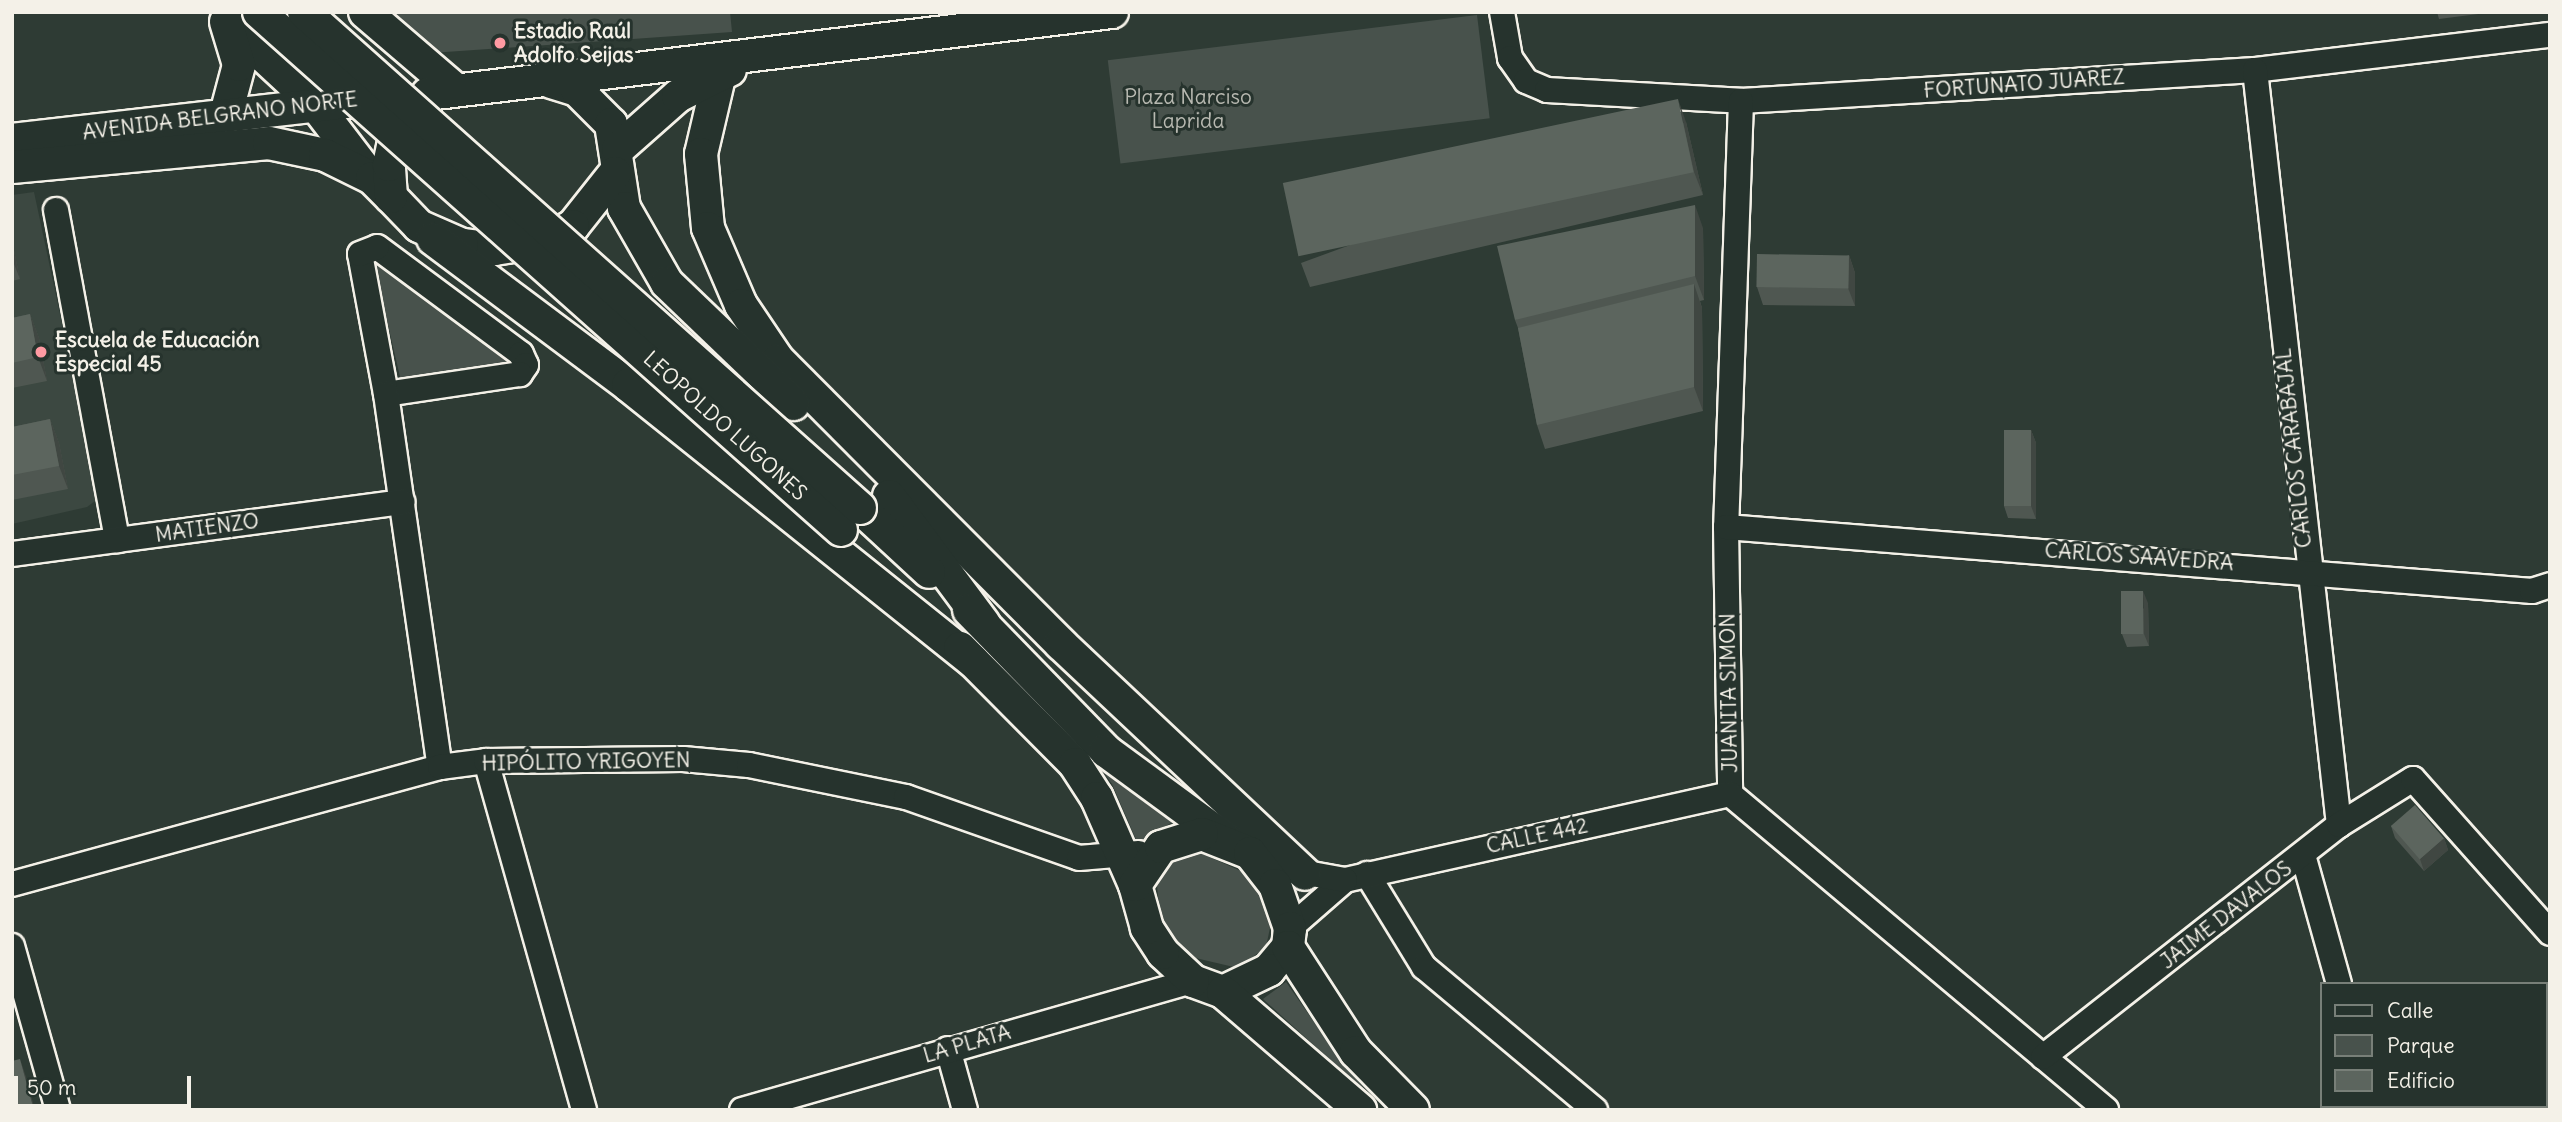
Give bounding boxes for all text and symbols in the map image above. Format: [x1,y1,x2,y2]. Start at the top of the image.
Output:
place label: Estadio Raúl Adolfo Seijas [514,18,634,68]
marker: Estadio Raúl Adolfo Seijas [492,35,508,51]
street label: FORTUNATO JUAREZ [1923,64,2125,104]
park label: Plaza Narciso Laprida [1124,84,1252,134]
street label: AVENIDA BELGRANO NORTE [81,87,359,145]
place label: Escuela de Educación Especial 45 [55,327,260,377]
marker: Escuela de Educación Especial 45 [33,344,49,360]
street label: LEOPOLDO LUGONES [638,346,812,506]
street label: CARLOS CARABAJAL [2271,347,2317,549]
street label: MATIENZO [154,508,260,548]
street label: CARLOS SAAVEDRA [2044,538,2234,576]
street label: JUANITA SIMON [1715,613,1743,773]
street label: HIPÓLITO YRIGOYEN [481,748,691,776]
street label: CALLE 442 [1484,813,1590,859]
street label: JAIME DAVALOS [2155,856,2297,974]
legend [2320,982,2548,1108]
text: Calle [2387,997,2433,1024]
street label: LA PLATA [920,1019,1014,1069]
text: Parque [2387,1032,2455,1059]
scale bar [18,1062,194,1106]
text: Edificio [2387,1067,2455,1094]
text: 50 m [27,1074,76,1101]

